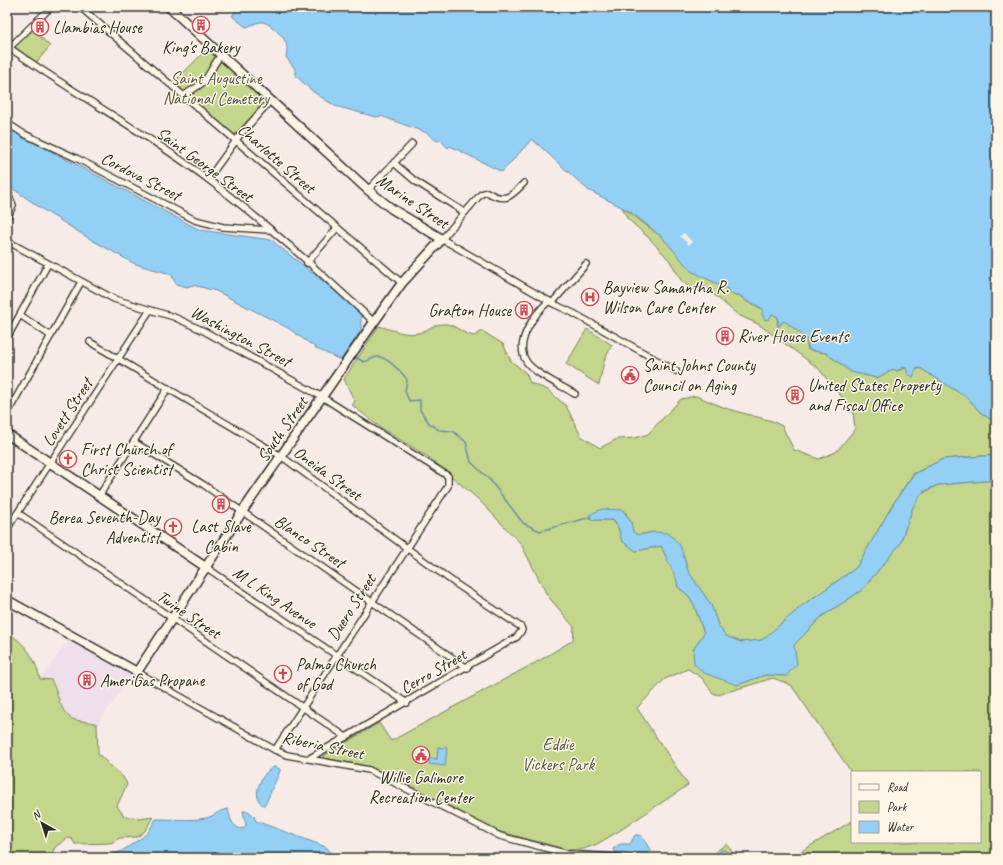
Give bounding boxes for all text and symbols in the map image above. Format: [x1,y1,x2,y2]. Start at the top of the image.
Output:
building icon: King's Bakery [191,15,211,35]
building icon: Llambias House [30,17,50,37]
place label: Llambias House [53,17,143,38]
place label: King's Bakery [162,37,241,58]
park label: Saint Augustine National Cemetery [163,68,270,109]
street label: Charlotte Street [234,119,322,199]
street label: Saint George Street [152,122,259,208]
street label: Cordova Street [97,147,186,207]
street label: Marine Street [372,170,455,235]
place label: Bayview Samantha R. Wilson Care Center [603,277,729,318]
hospital icon: Bayview Samantha R. Wilson Care Center [580,287,600,307]
place label: Grafton House [428,300,512,321]
building icon: Grafton House [514,300,534,320]
street label: Washington Street [187,301,297,373]
building icon: River House Events [715,326,735,346]
place label: River House Events [738,326,850,347]
place label: Saint Johns County Council on Aging [643,355,756,396]
public building icon: Saint Johns County Council on Aging [620,365,640,385]
street label: Lovett Street [38,372,98,450]
place label: United States Property and Fiscal Office [808,375,942,416]
building icon: United States Property and Fiscal Office [785,385,805,405]
street label: South Street [252,391,314,466]
place label: First Church of Christ Scientist [81,439,176,480]
street label: Oneida Street [289,442,368,507]
church icon: First Church of Christ Scientist [58,449,78,469]
building icon: Last Slave Cabin [211,494,231,514]
place label: Berea Seventh-Day Adventist [49,507,162,548]
street label: Blanco Street [270,510,351,574]
place label: Last Slave Cabin [191,516,252,557]
church icon: Berea Seventh-Day Adventist [163,517,183,537]
street label: M L King Avenue [229,562,322,634]
street label: Duero Street [322,568,382,644]
street label: Twine Street [153,586,226,645]
street label: Cerro Street [397,643,472,699]
place label: Palmo Church of God [296,654,376,695]
church icon: Palmo Church of God [273,664,293,684]
building icon: AmeriGas Propane [77,670,97,690]
place label: AmeriGas Propane [100,670,206,691]
street label: Riberia Street [280,727,368,765]
park label: Eddie Vickers Park [522,734,596,775]
public building icon: Willie Galimore Recreation Center [411,745,431,765]
place label: Willie Galimore Recreation Center [369,767,475,808]
legend [851,771,981,843]
text: Road [887,779,909,795]
text: Park [887,799,908,815]
north arrow [22,803,62,843]
text: N [29,806,44,823]
text: Water [887,819,915,835]

